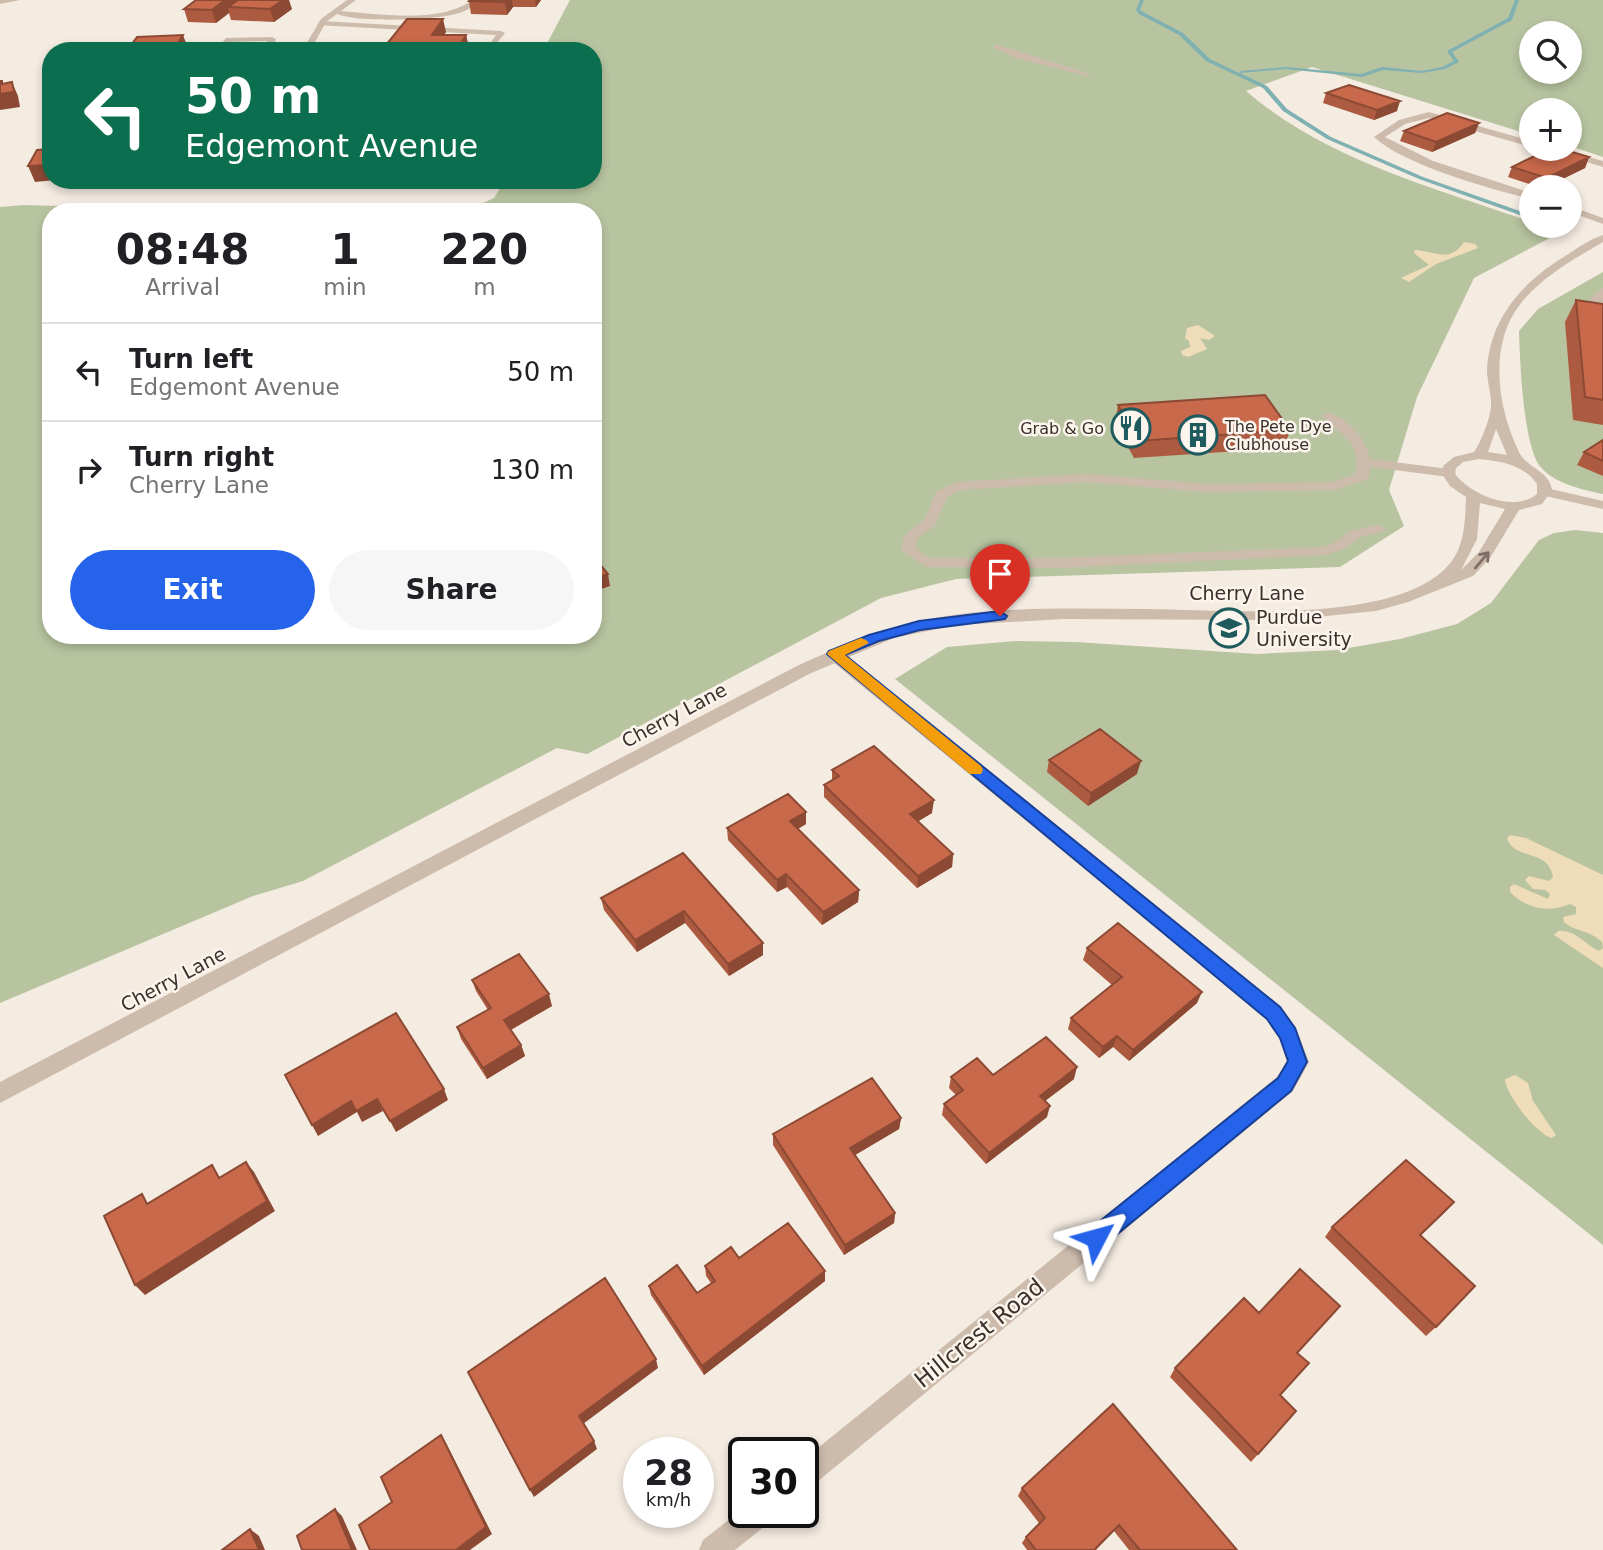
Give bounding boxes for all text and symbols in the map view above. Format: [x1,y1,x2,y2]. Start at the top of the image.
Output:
map controls [1519,21,1582,238]
button: search [1519,21,1582,84]
text: 50 m [185,68,321,125]
icon: left [70,70,161,161]
button: + [1519,98,1582,161]
text: Edgemont Avenue [185,127,478,165]
button: − [1519,175,1582,238]
text: 08:48 [116,225,250,274]
text: 1 [330,225,360,274]
text: 220 [441,225,528,274]
text: Arrival [145,274,220,300]
text: min [323,274,367,300]
text: m [473,274,496,300]
text: Turn left [129,344,253,374]
icon: left [70,353,108,391]
text: 50 m [507,357,574,387]
text: Edgemont Avenue [129,374,340,400]
restaurant icon: Grab & Go [1110,407,1152,449]
building icon: The Pete Dye Clubhouse [1177,414,1219,456]
place label: The Pete Dye Clubhouse [1224,417,1332,454]
place label: Grab & Go [1020,419,1104,438]
text: Turn right [129,442,274,472]
icon: right [70,451,108,489]
text: 130 m [491,455,574,485]
text: Cherry Lane [129,472,269,498]
pin [970,544,1030,616]
button: Exit [70,550,315,630]
button: Share [329,550,574,630]
one-way arrow [1473,551,1489,569]
icon: arrive [981,555,1019,593]
street label: Cherry Lane [1189,582,1305,604]
place label: Purdue University [1256,606,1352,650]
school or university icon: Purdue University [1208,607,1250,649]
street label: Cherry Lane [618,678,730,752]
street label: Cherry Lane [117,942,229,1016]
position arrow [1059,1201,1133,1275]
street label: Hillcrest Road [909,1273,1049,1393]
speed limit sign: 30 [728,1437,819,1528]
text: 28 [644,1453,693,1493]
text: km/h [646,1489,691,1510]

